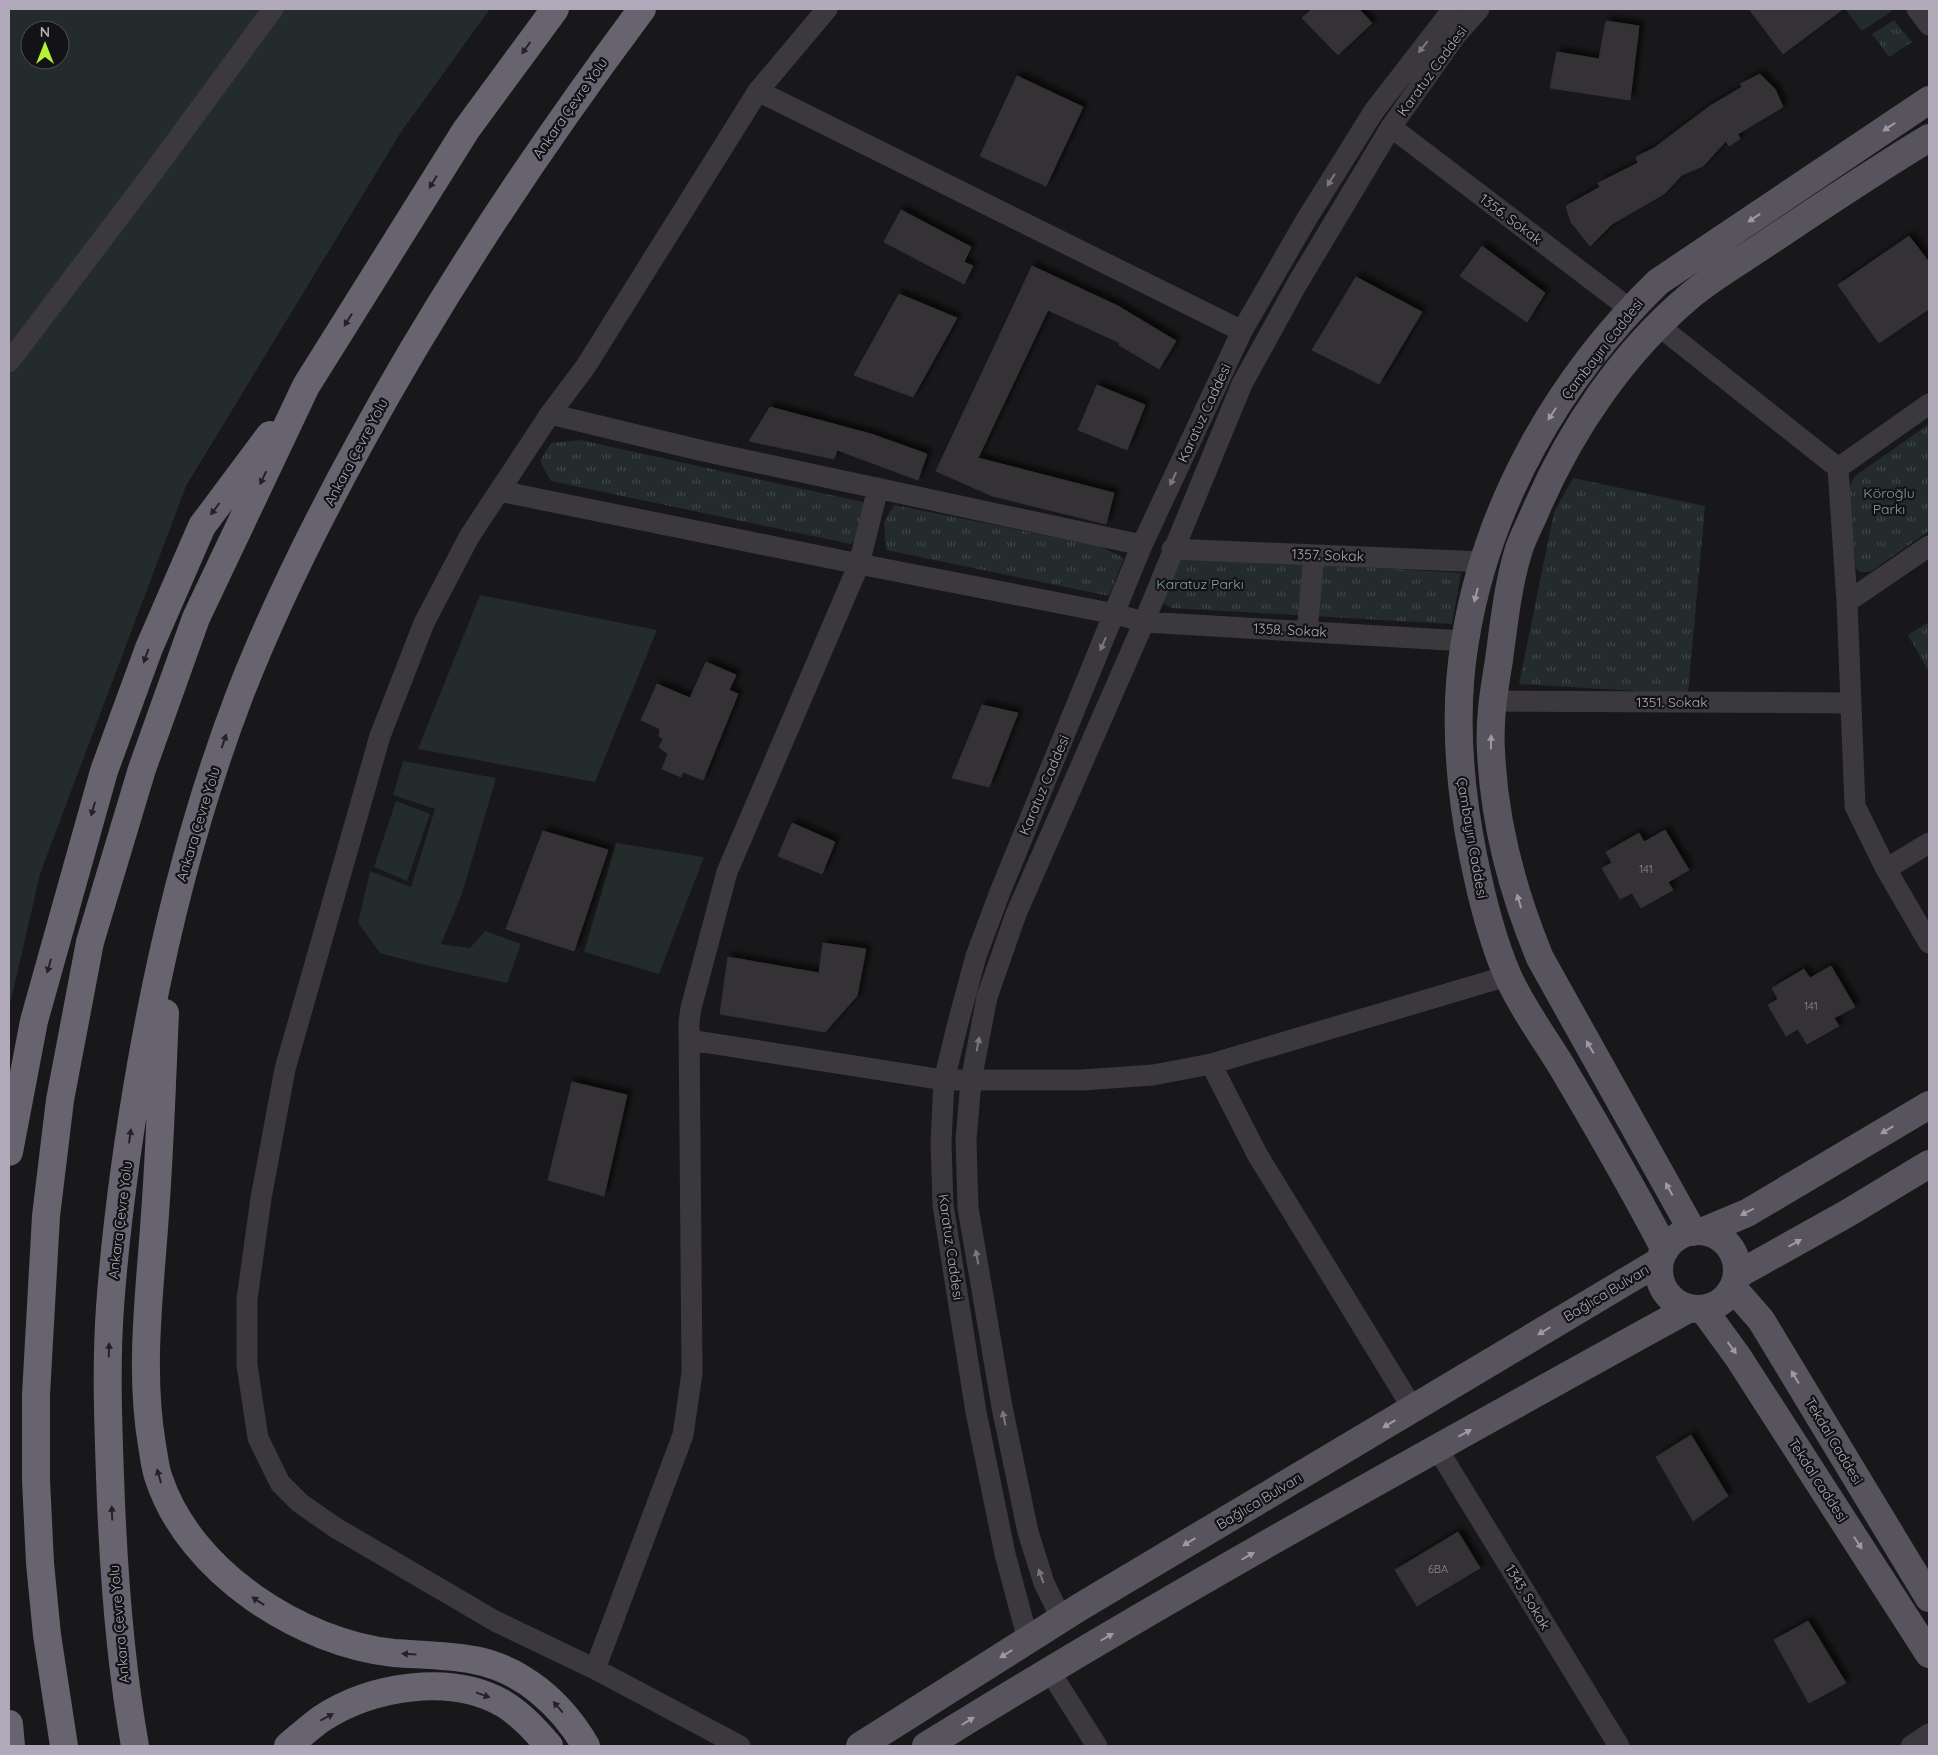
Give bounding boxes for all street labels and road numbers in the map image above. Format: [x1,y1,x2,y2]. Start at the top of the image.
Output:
street label: Karatuz Caddesi [1393,22,1471,120]
street label: Ankara Çevre Yolu [529,54,611,162]
street label: 1356. Sokak [1476,190,1546,248]
street label: Çambayırı Caddesi [1557,295,1647,403]
street label: Karatuz Caddesi [1173,361,1235,465]
street label: Ankara Çevre Yolu [320,395,392,509]
street label: 1357. Sokak [1291,545,1365,565]
street label: 1358. Sokak [1253,619,1327,641]
street label: 1351. Sokak [1636,693,1708,711]
street label: Karatuz Caddesi [1015,732,1073,838]
street label: Ankara Çevre Yolu [172,765,224,883]
street label: Çambayırı Caddesi [1452,776,1492,900]
street label: Ankara Çevre Yolu [104,1160,136,1280]
street label: Karatuz Caddesi [935,1193,967,1301]
street label: Bağlıca Bulvarı [1560,1260,1652,1326]
street label: Tekdal Caddesi [1801,1394,1867,1488]
street label: Tekdal caddesi [1784,1435,1852,1525]
street label: Bağlıca Bulvarı [1213,1468,1305,1534]
street label: 1343. Sokak [1501,1561,1555,1633]
street label: Ankara Çevre Yolu [105,1564,133,1684]

